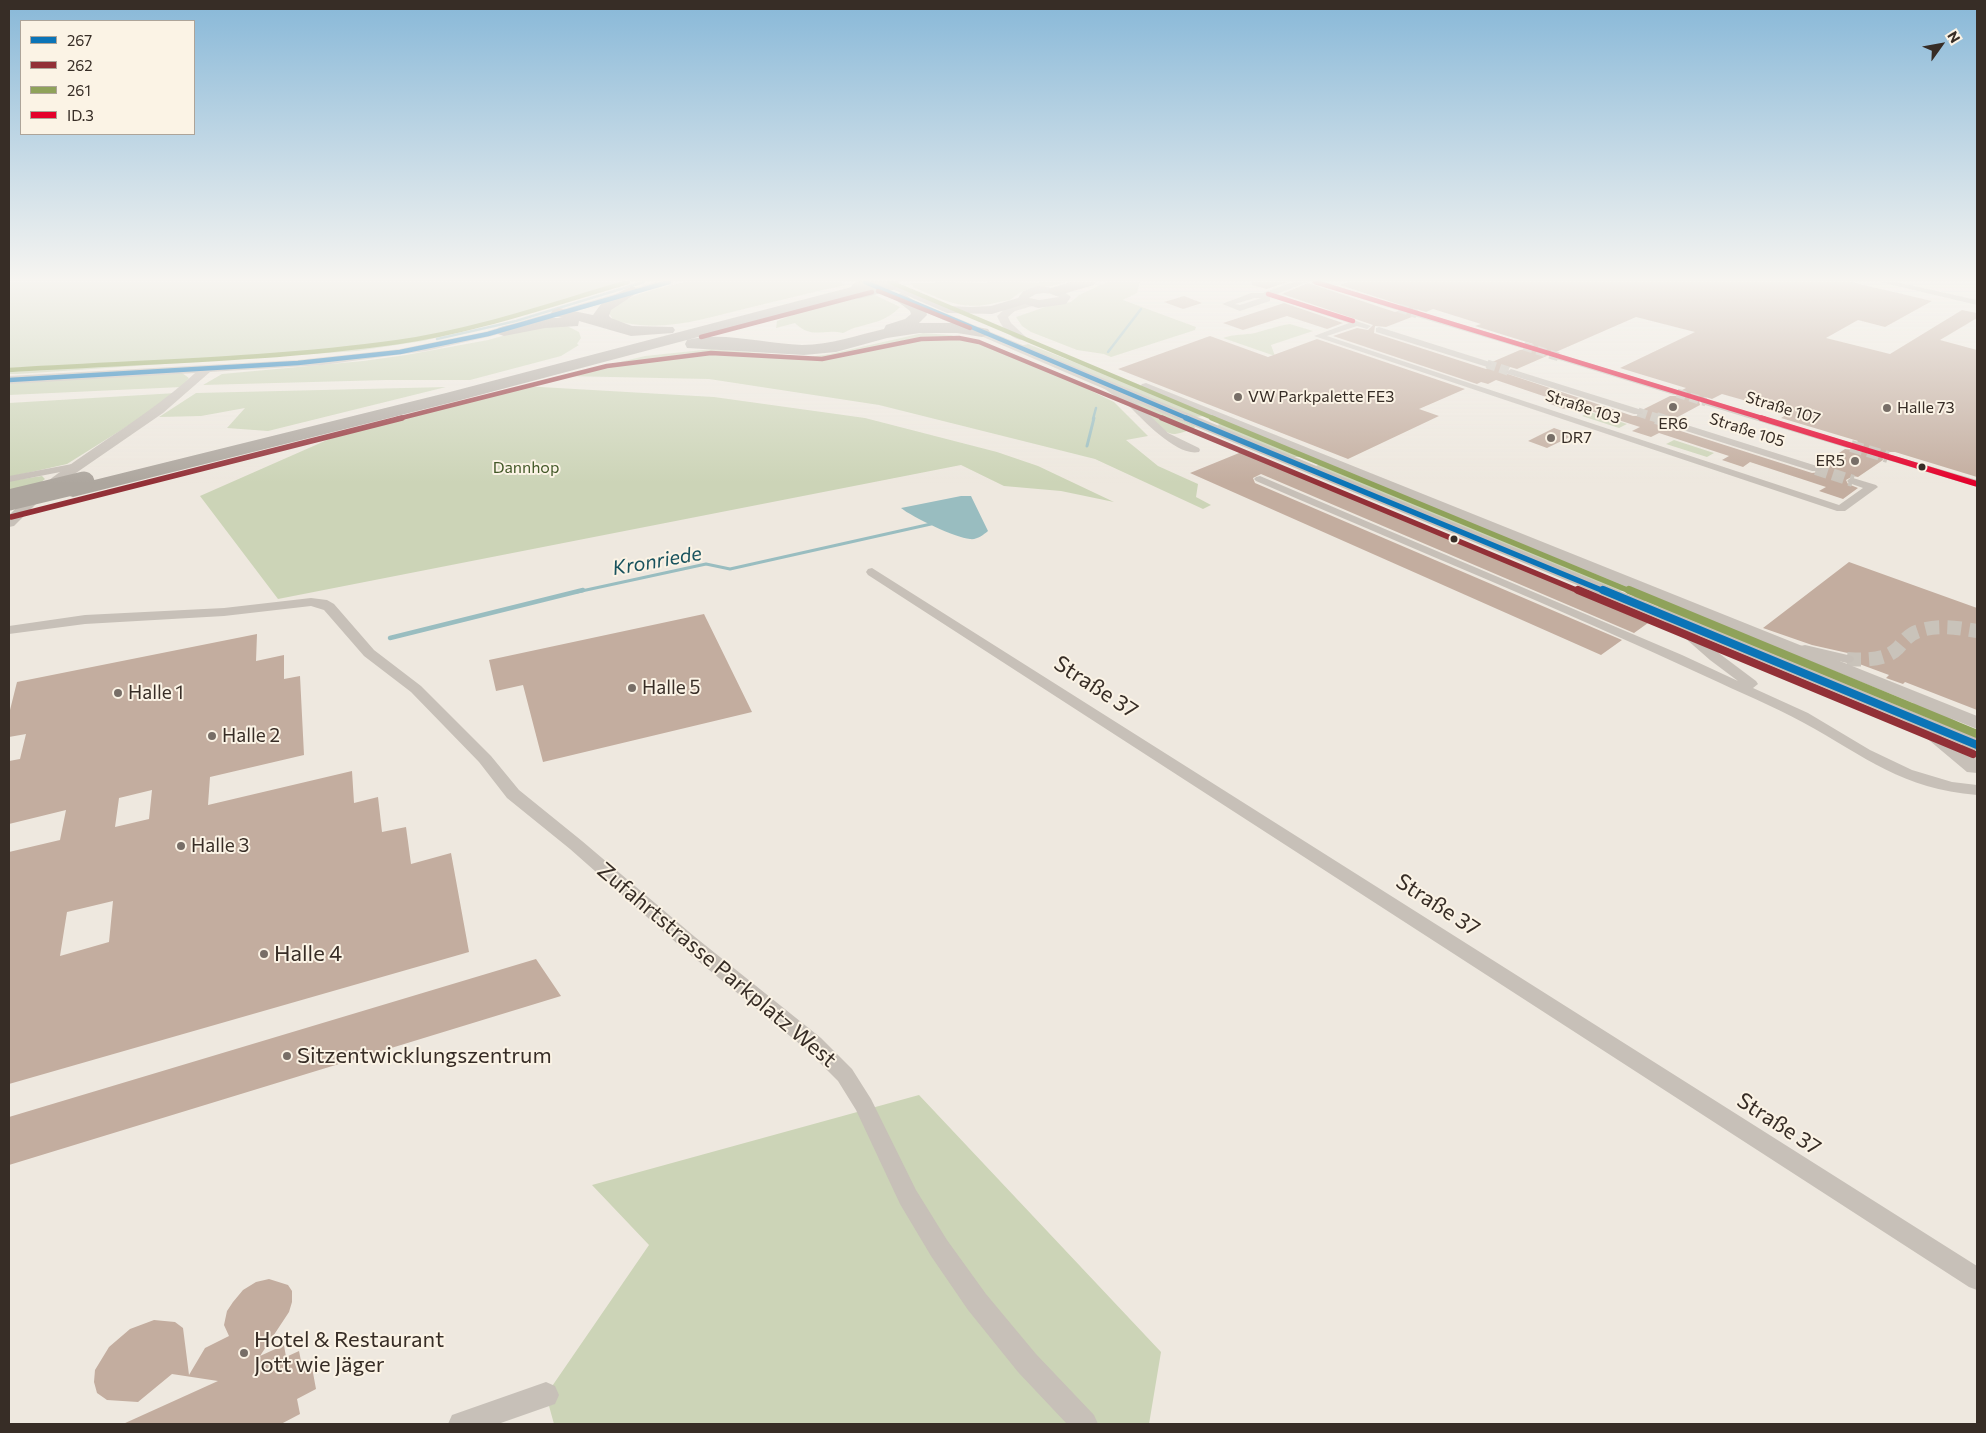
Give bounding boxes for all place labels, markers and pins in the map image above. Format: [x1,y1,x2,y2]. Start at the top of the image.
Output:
place label: VW Parkpalette FE3 [1248,387,1394,407]
marker: VW Parkpalette FE3 [1232,391,1244,403]
place label: Halle 73 [1897,398,1955,418]
marker: ER6 [1667,401,1679,413]
marker: Halle 73 [1881,402,1893,414]
place label: ER6 [1658,414,1688,434]
place label: DR7 [1561,428,1592,448]
marker: DR7 [1545,432,1557,444]
place label: ER5 [1816,451,1845,471]
marker: ER5 [1849,455,1861,467]
unlabelled marker [1917,462,1927,472]
unlabelled marker [1449,534,1459,544]
place label: Halle 5 [642,677,700,699]
place label: Halle 1 [128,682,184,704]
marker: Halle 5 [626,682,638,694]
marker: Halle 1 [112,687,124,699]
place label: Halle 2 [222,725,280,747]
marker: Halle 2 [206,730,218,742]
place label: Halle 3 [191,835,249,857]
marker: Halle 3 [175,840,187,852]
place label: Halle 4 [274,941,342,967]
marker: Halle 4 [258,948,270,960]
place label: Sitzentwicklungszentrum [297,1043,552,1069]
marker: Sitzentwicklungszentrum [281,1050,293,1062]
place label: Hotel & Restaurant Jott wie Jäger [254,1327,444,1378]
marker: Hotel & Restaurant Jott wie Jäger [238,1347,250,1359]

